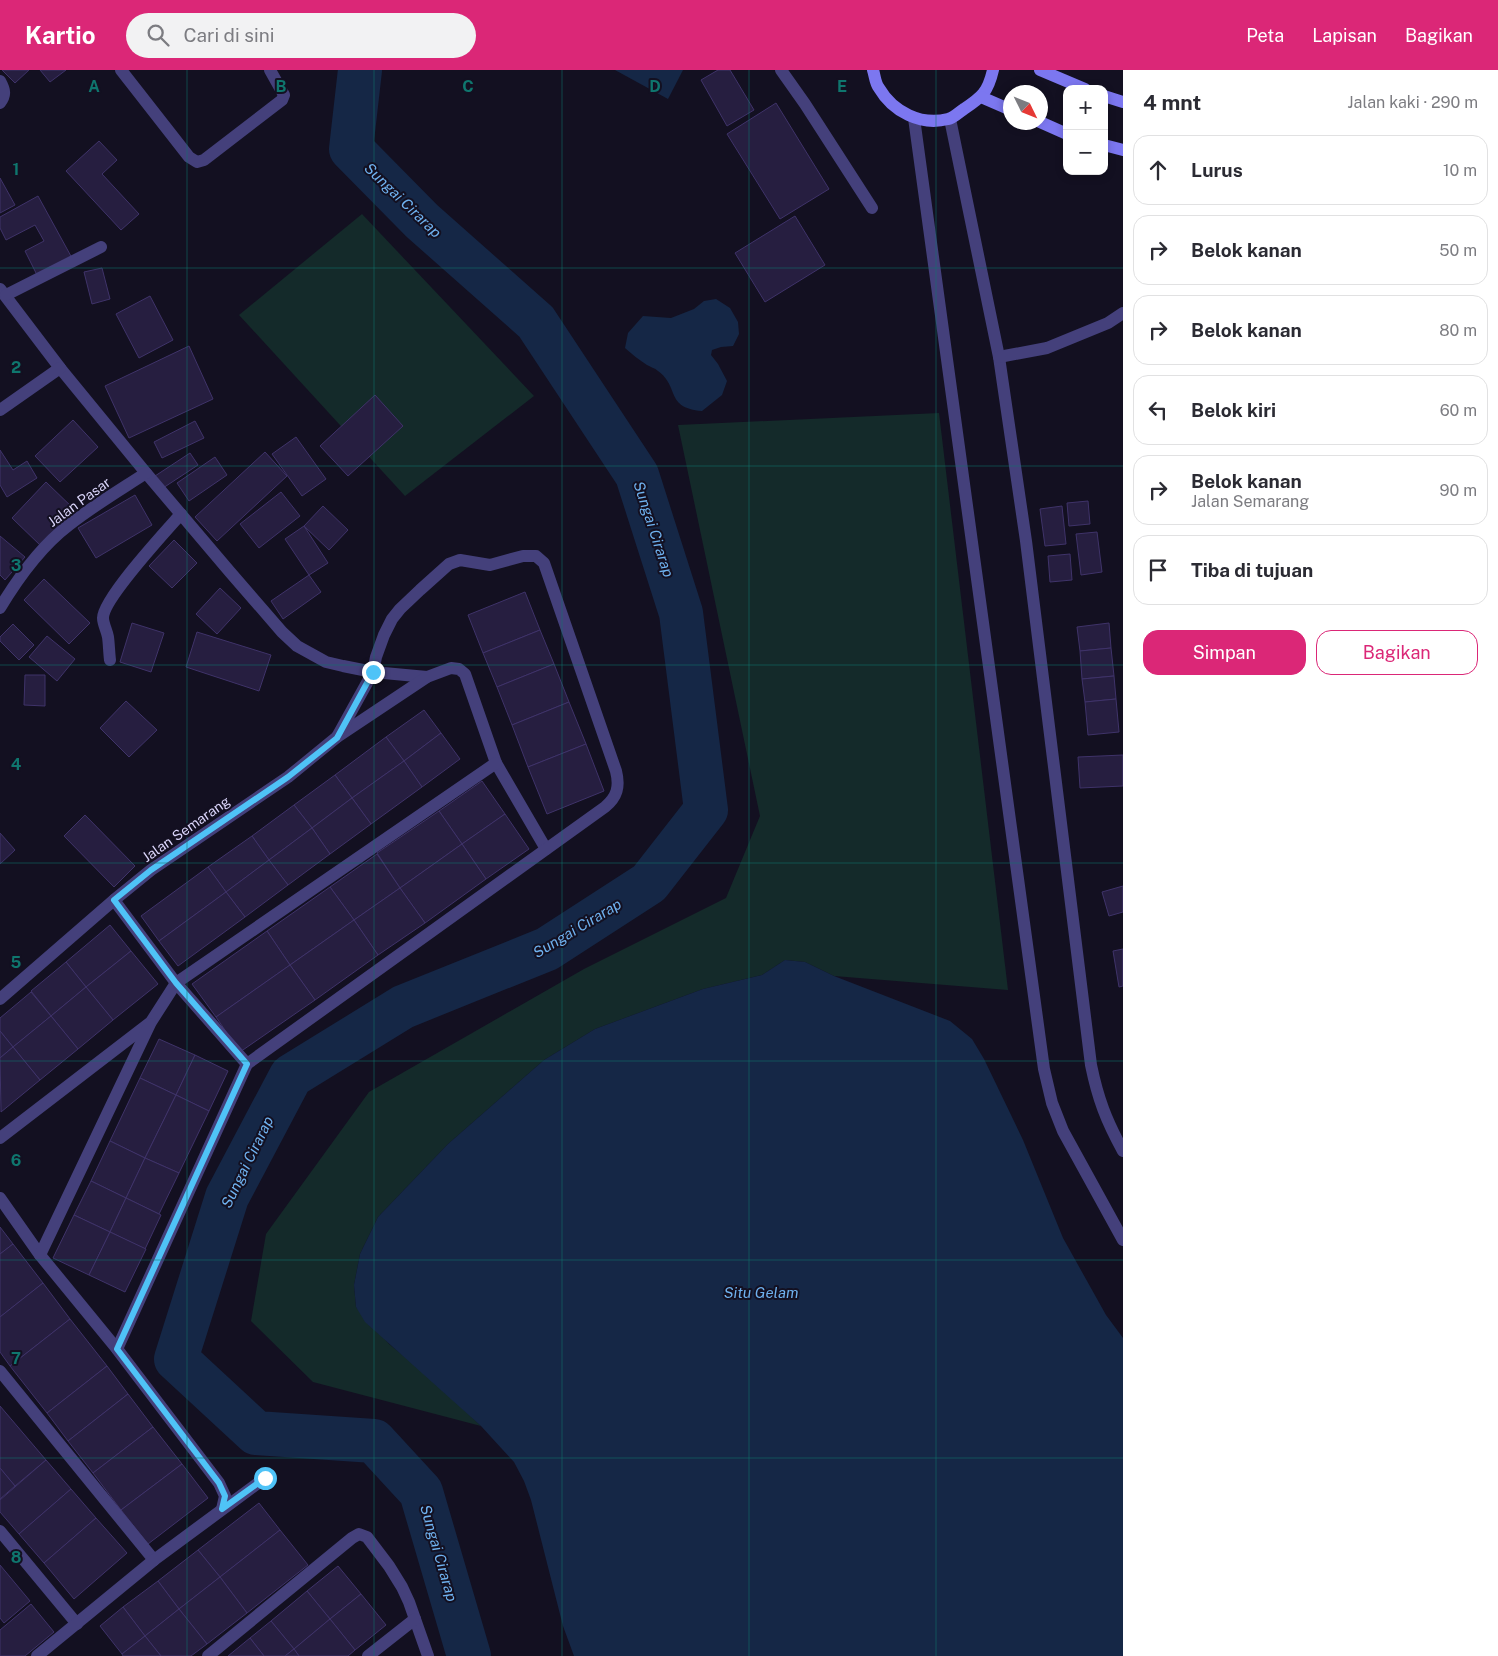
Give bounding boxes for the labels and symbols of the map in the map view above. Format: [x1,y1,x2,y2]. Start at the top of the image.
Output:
text: A [88,77,100,96]
text: B [276,77,287,96]
text: C [462,77,474,96]
text: D [649,77,661,96]
text: E [837,77,847,96]
north arrow [1003,85,1048,130]
water label: Sungai Cirarap [361,159,445,241]
text: 1 [13,160,19,179]
text: 2 [11,358,21,377]
street label: Jalan Pasar [45,474,113,530]
water label: Sungai Cirarap [630,479,678,579]
text: 3 [11,556,21,575]
route end [362,661,385,684]
text: 4 [11,755,22,774]
street label: Jalan Semarang [139,793,233,865]
water label: Sungai Cirarap [530,895,624,961]
text: 5 [11,953,22,972]
water label: Sungai Cirarap [217,1113,277,1211]
text: 6 [11,1151,21,1170]
water label: Situ Gelam [724,1284,798,1301]
text: 7 [11,1349,21,1368]
route start [254,1467,277,1490]
water label: Sungai Cirarap [417,1503,461,1604]
text: 8 [11,1548,22,1567]

